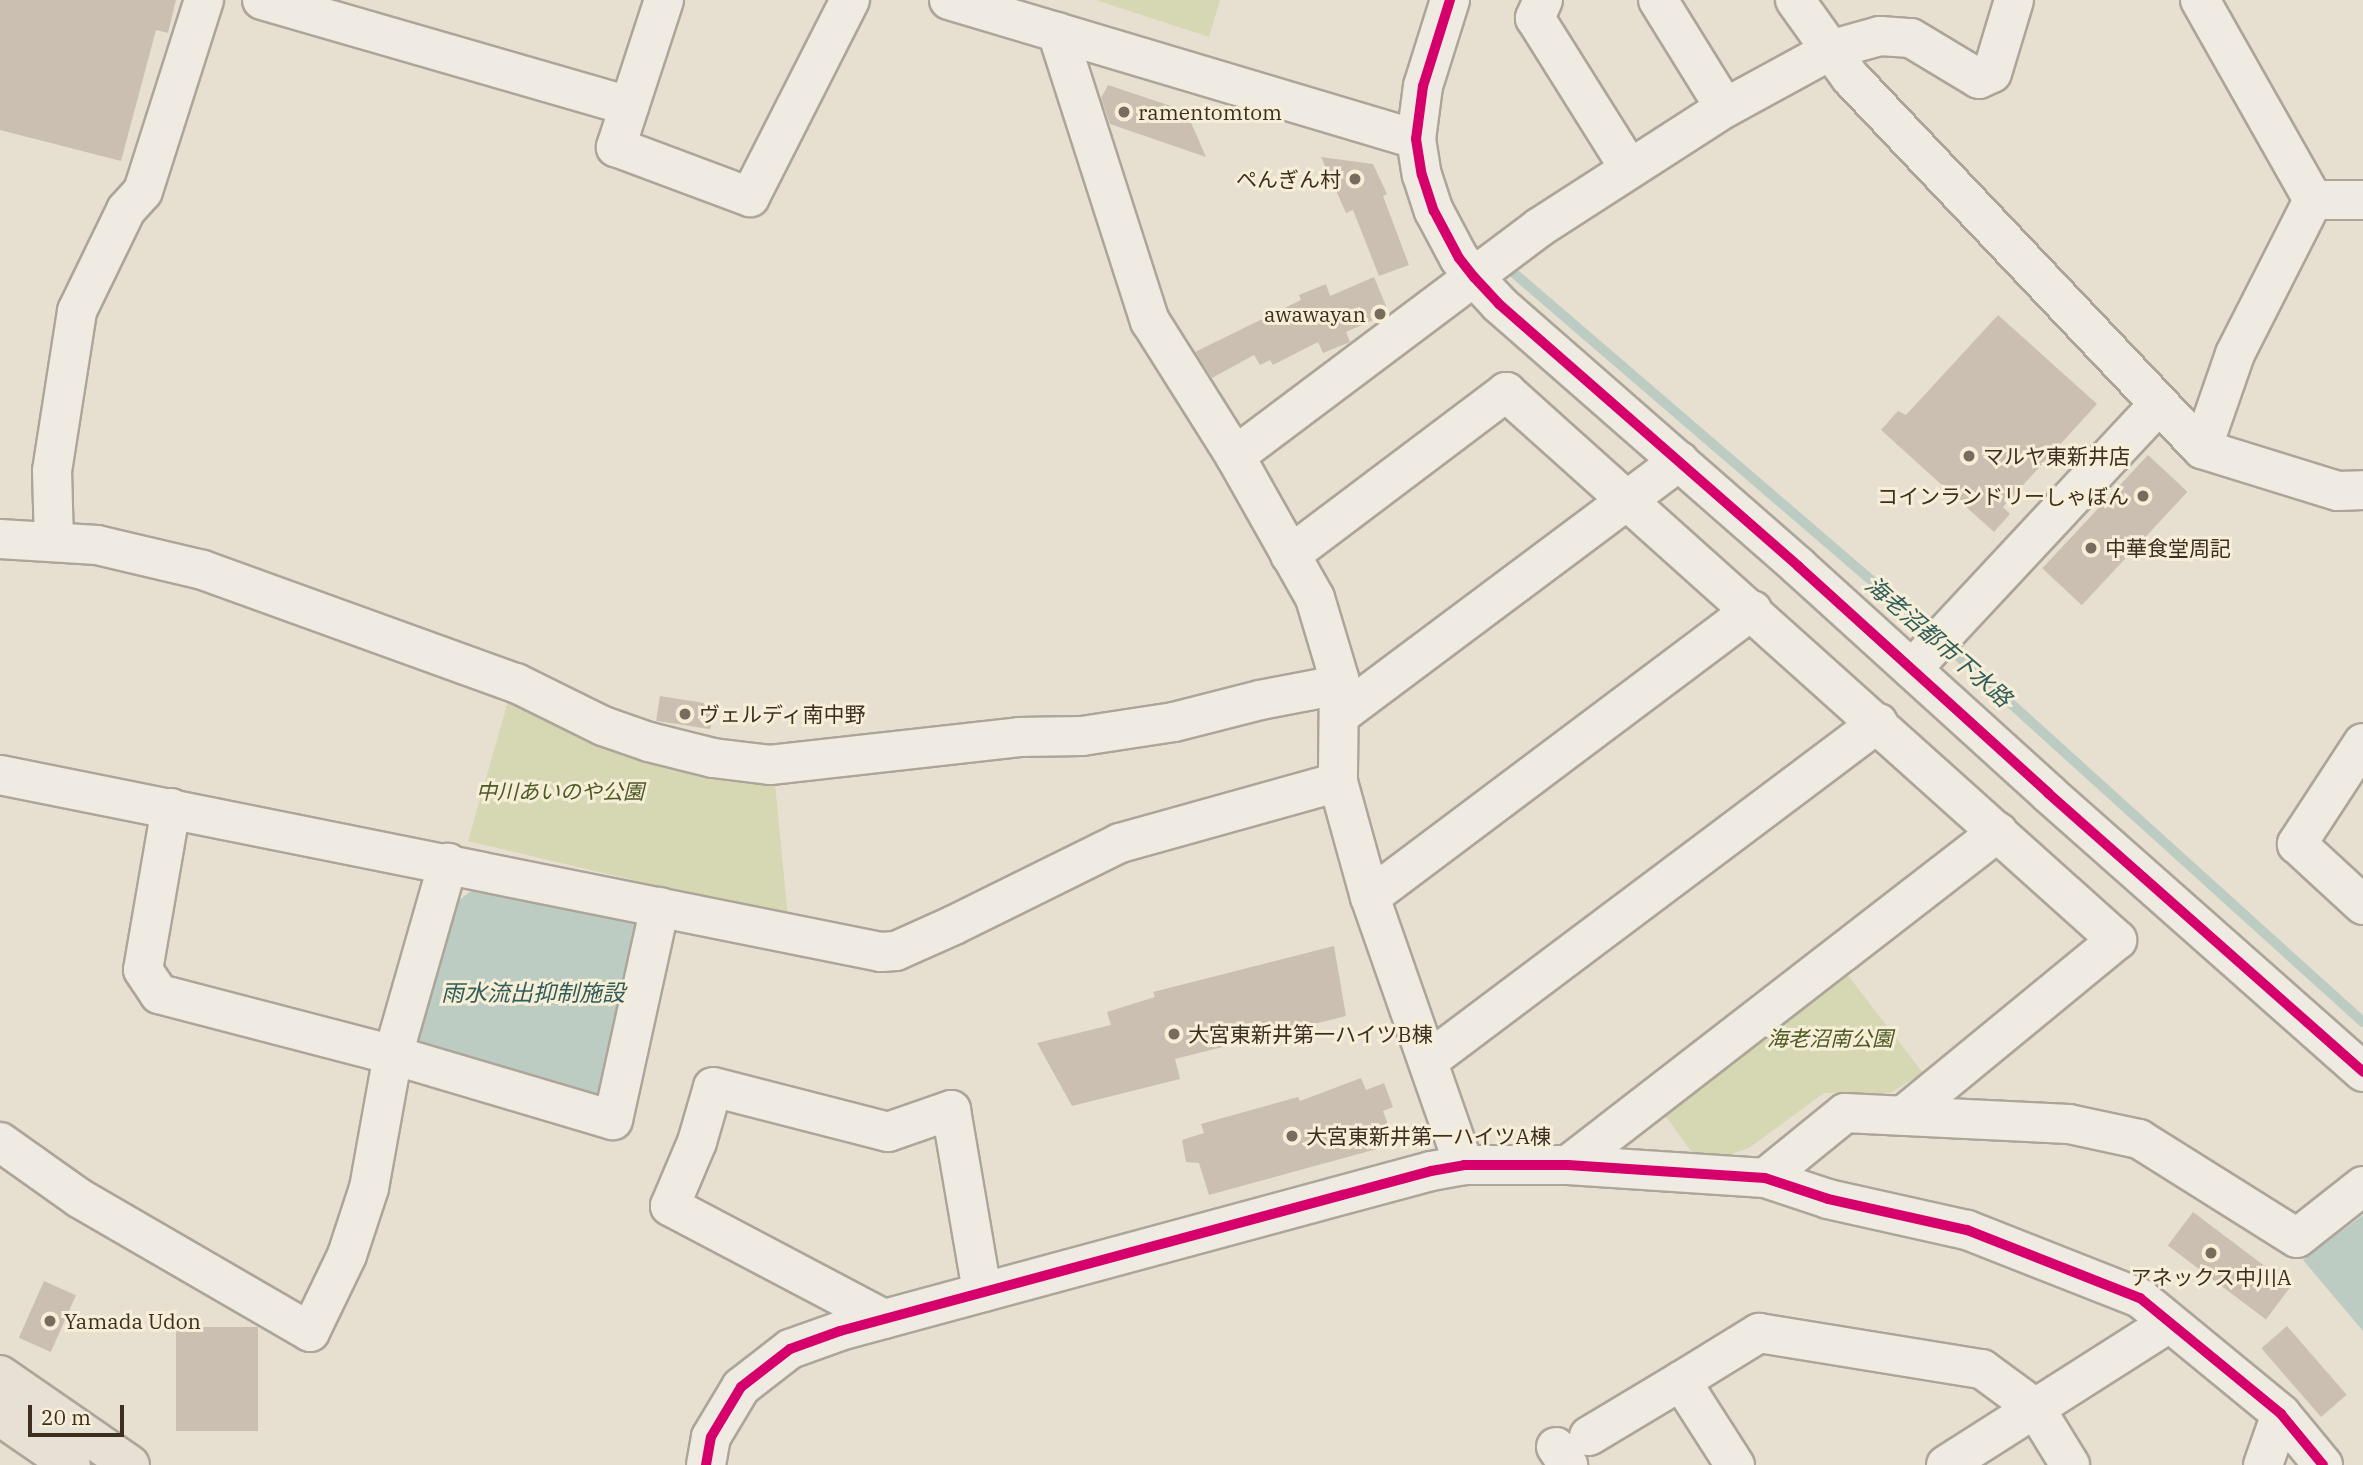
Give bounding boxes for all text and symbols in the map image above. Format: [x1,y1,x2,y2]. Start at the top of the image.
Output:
place label: ramentomtom [1138,99,1282,125]
marker: ramentomtom [1116,104,1132,120]
place label: ぺんぎん村 [1236,166,1341,192]
marker: ぺんぎん村 [1347,171,1363,187]
place label: awawayan [1264,301,1366,327]
marker: awawayan [1372,306,1388,322]
place label: マルヤ東新井店 [1983,443,2130,469]
marker: マルヤ東新井店 [1961,448,1977,464]
place label: コインランドリーしゃぼん [1877,483,2129,509]
marker: コインランドリーしゃぼん [2135,488,2151,504]
place label: 中華食堂周記 [2105,535,2231,561]
marker: 中華食堂周記 [2083,540,2099,556]
water label: 海老沼都市下水路 [1861,570,2017,712]
place label: ヴェルディ南中野 [699,701,867,727]
marker: ヴェルディ南中野 [677,706,693,722]
park label: 中川あいのや公園 [476,778,644,804]
water label: 雨水流出抑制施設 [441,978,625,1006]
place label: 大宮東新井第一ハイツB棟 [1188,1021,1433,1047]
park label: 海老沼南公園 [1767,1025,1893,1051]
marker: 大宮東新井第一ハイツB棟 [1166,1026,1182,1042]
place label: 大宮東新井第一ハイツA棟 [1306,1123,1551,1149]
marker: 大宮東新井第一ハイツA棟 [1284,1128,1300,1144]
marker: アネックス中川A [2203,1245,2219,1261]
place label: アネックス中川A [2130,1264,2292,1290]
place label: Yamada Udon [64,1308,201,1334]
marker: Yamada Udon [42,1313,58,1329]
scale bar [32,1392,128,1436]
text: 20 m [41,1403,91,1431]

